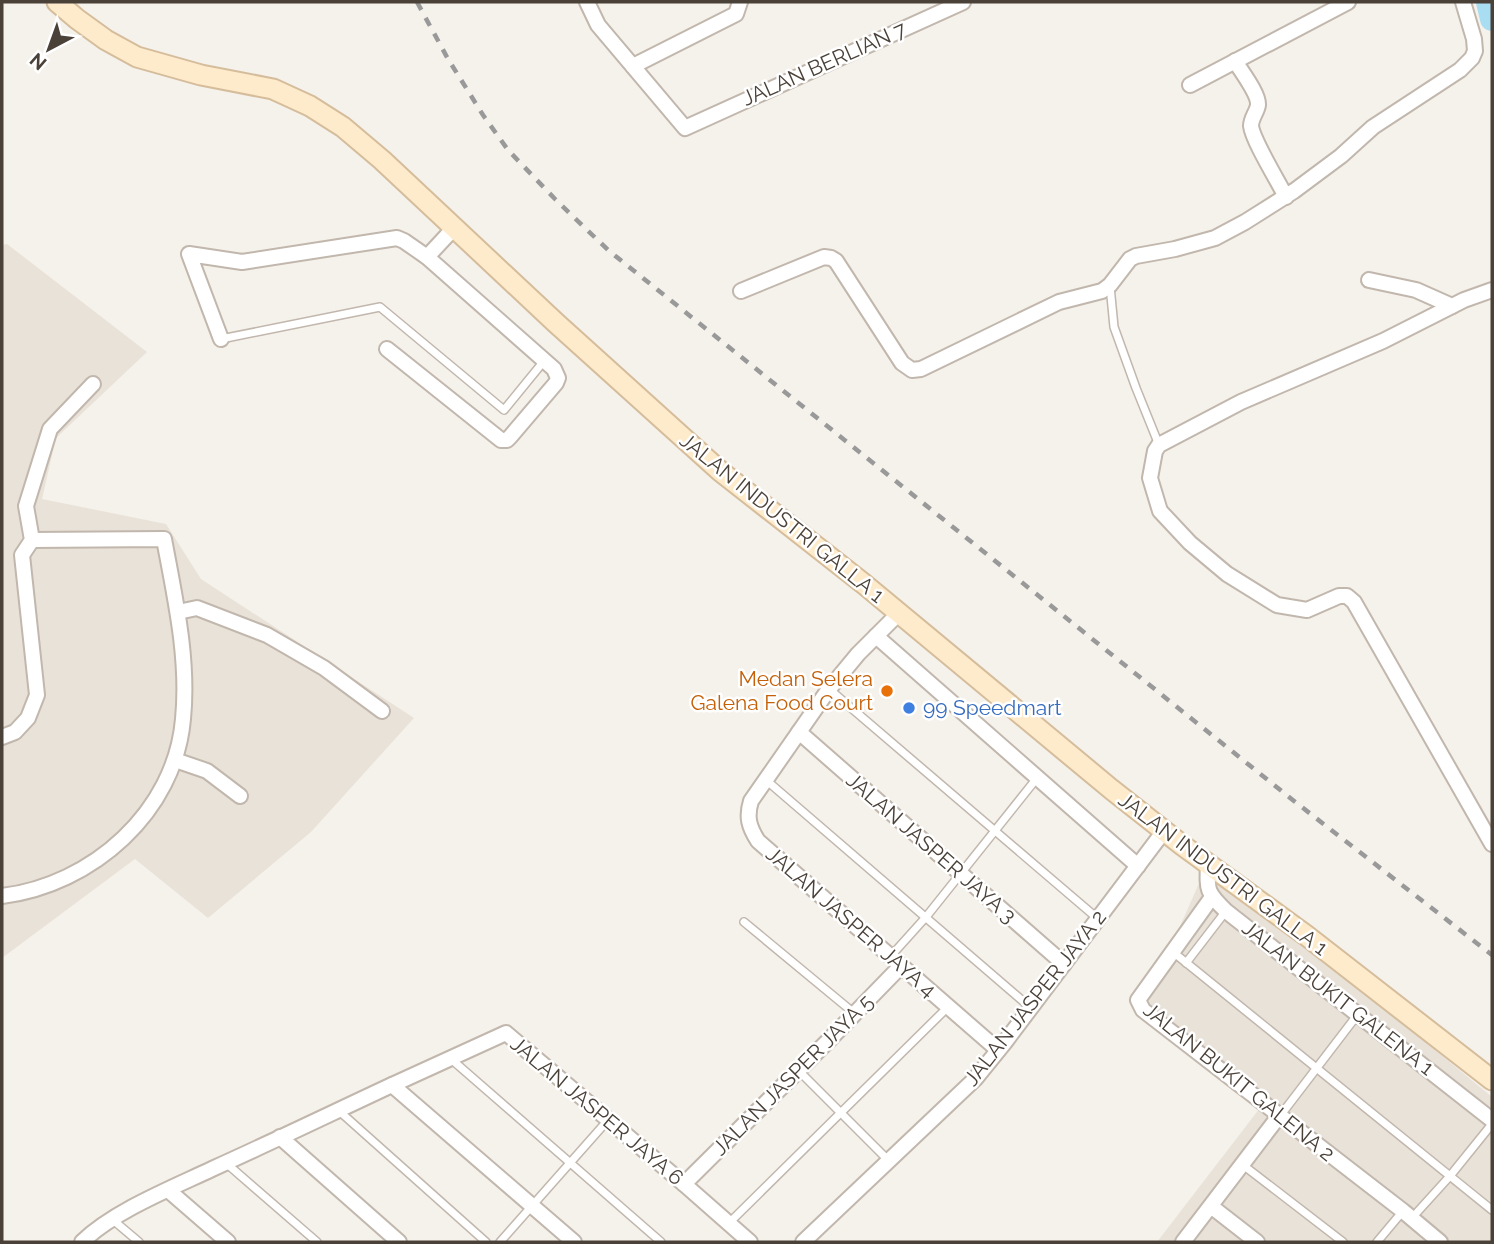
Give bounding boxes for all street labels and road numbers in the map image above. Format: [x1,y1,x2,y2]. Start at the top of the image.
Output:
street label: JALAN BERLIAN 7 [738,16,910,111]
street label: JALAN INDUSTRI GALLA 1 [675,427,890,608]
street label: JALAN JASPER JAYA 3 [841,767,1021,928]
street label: JALAN INDUSTRI GALLA 1 [1114,787,1333,961]
street label: JALAN JASPER JAYA 4 [761,841,941,1002]
street label: JALAN JASPER JAYA 2 [958,905,1111,1091]
street label: JALAN BUKIT GALENA 1 [1237,915,1439,1080]
street label: JALAN JASPER JAYA 5 [707,989,878,1160]
street label: JALAN BUKIT GALENA 2 [1139,997,1340,1166]
street label: JALAN JASPER JAYA 6 [506,1031,689,1190]

